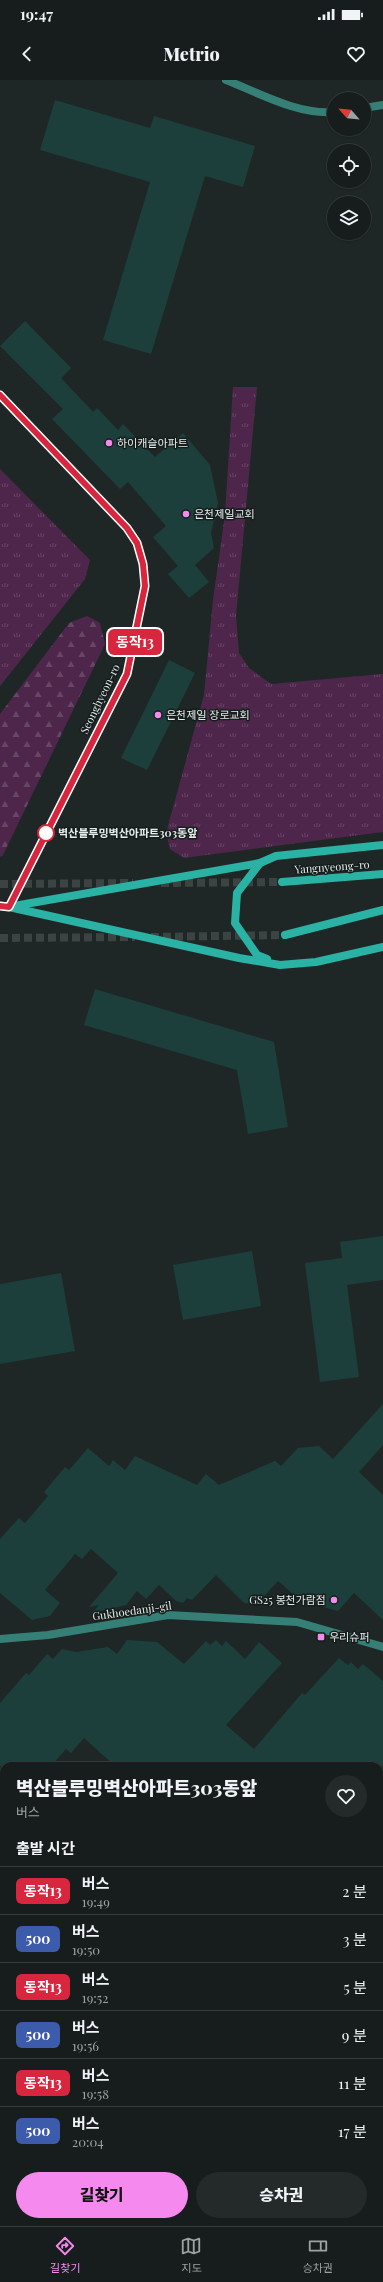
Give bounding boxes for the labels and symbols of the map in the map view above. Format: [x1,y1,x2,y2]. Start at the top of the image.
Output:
north arrow [327,92,371,136]
place label: 하이캐슬아파트 [117,435,188,450]
marker: 하이캐슬아파트 [104,438,114,448]
place label: 은천제일교회 [194,506,255,521]
marker: 은천제일교회 [181,509,191,519]
line badge: 동작13 [107,629,163,655]
street label: Seonghyeon-ro [76,661,123,736]
place label: 은천제일 장로교회 [166,707,250,722]
marker: 은천제일 장로교회 [153,710,163,720]
marker: 벽산블루밍벽산아파트303동앞 [37,824,55,842]
place label: 벽산블루밍벽산아파트303동앞 [58,825,197,840]
street label: Yangnyeong-ro [293,856,370,877]
place label: GS25 봉천가람점 [249,1592,326,1607]
marker: GS25 봉천가람점 [329,1595,339,1605]
street label: Gukhoedanji-gil [91,1598,173,1623]
place label: 우리슈퍼 [329,1629,369,1644]
marker: 우리슈퍼 [316,1632,326,1642]

